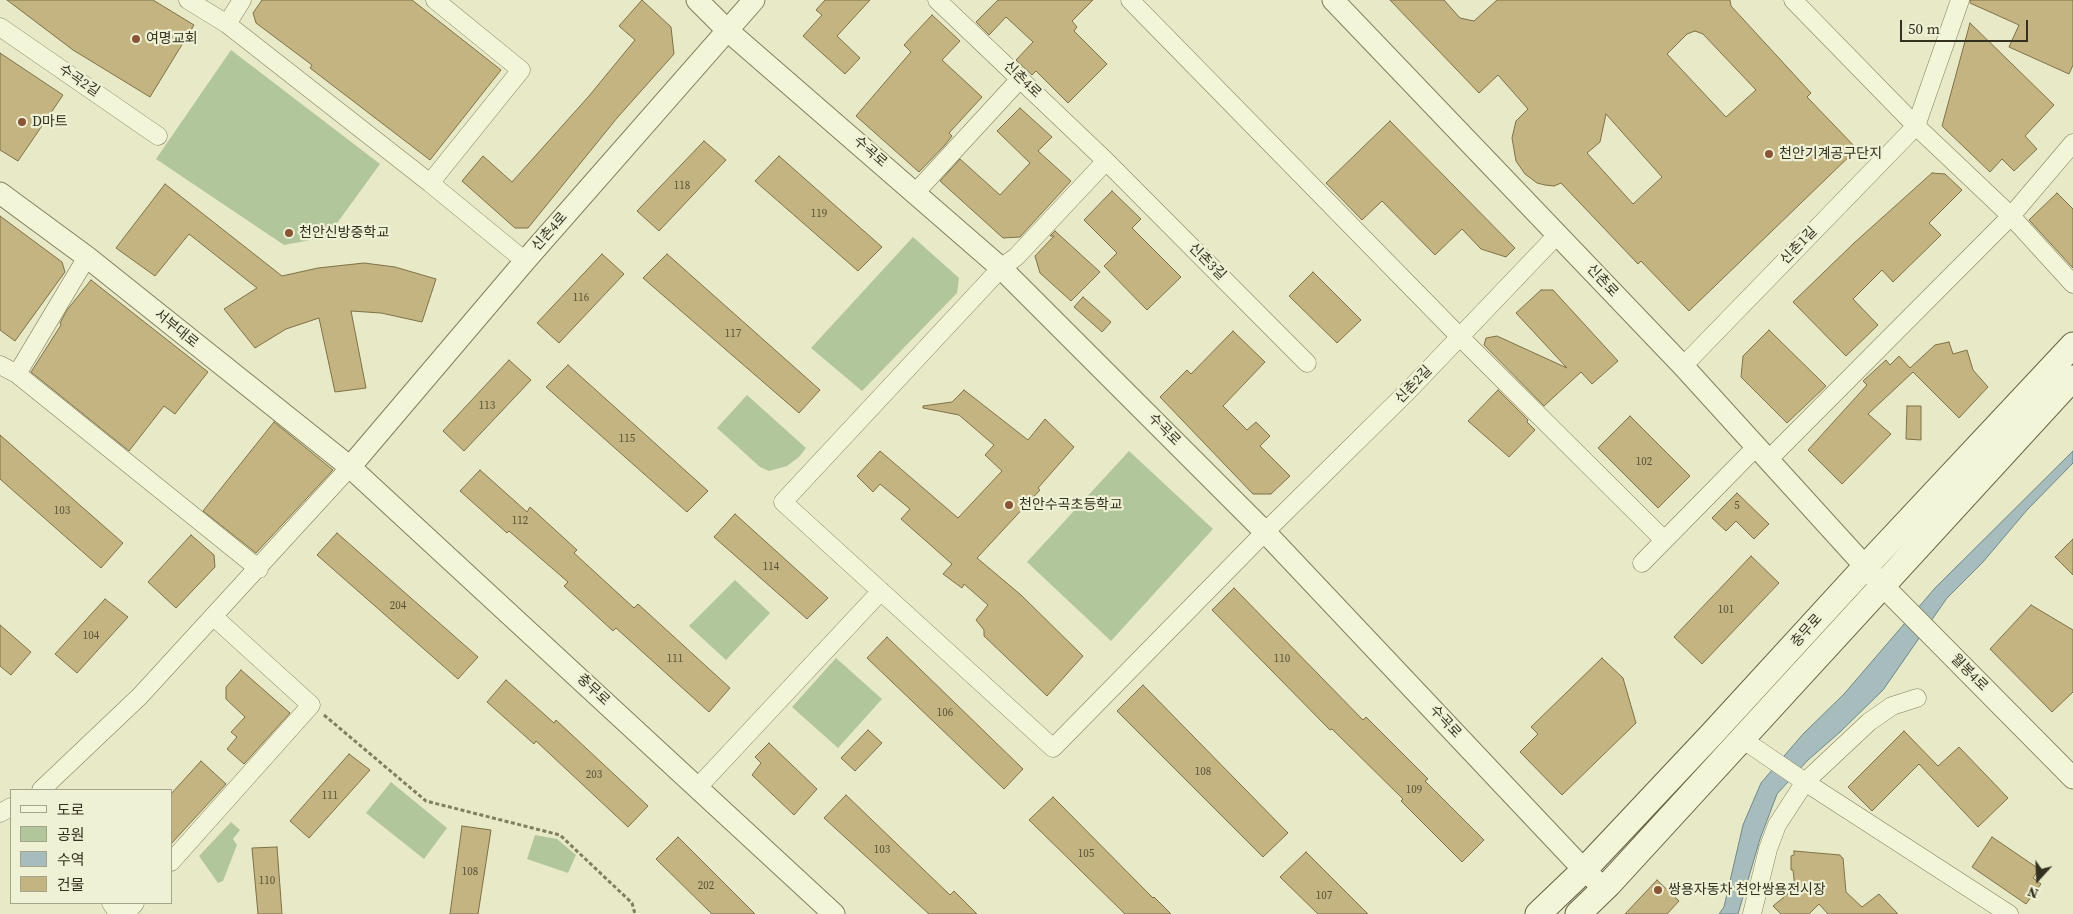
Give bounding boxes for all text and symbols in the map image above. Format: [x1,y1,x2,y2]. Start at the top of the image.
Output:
scale bar [1903,10,2030,42]
text: 50 m [1908,18,1940,39]
place label: 여명교회 [146,31,198,47]
marker: 여명교회 [130,33,142,45]
street label: 신촌4로 [1000,58,1044,102]
street label: 수곡2길 [55,61,103,101]
place label: D마트 [32,114,68,130]
marker: D마트 [16,116,28,128]
street label: 수곡로 [850,133,890,171]
place label: 천안기계공구단지 [1779,146,1882,162]
marker: 천안기계공구단지 [1763,148,1775,160]
house number: 118 [674,179,690,193]
house number: 119 [811,207,827,221]
street label: 신촌4로 [529,209,571,255]
street label: 신촌1길 [1777,224,1821,268]
place label: 천안신방중학교 [299,225,389,241]
marker: 천안신방중학교 [283,227,295,239]
street label: 신촌3길 [1185,240,1229,284]
street label: 신촌로 [1583,261,1621,301]
house number: 116 [573,291,589,305]
street label: 서부대로 [151,306,201,352]
house number: 117 [725,327,741,341]
street label: 신촌2길 [1392,363,1436,407]
house number: 113 [479,399,495,413]
street label: 수곡로 [1144,410,1184,450]
house number: 115 [619,432,635,446]
house number: 102 [1636,455,1652,469]
place label: 천안수곡초등학교 [1019,497,1122,513]
marker: 천안수곡초등학교 [1003,499,1015,511]
house number: 5 [1734,499,1740,513]
house number: 103 [54,504,70,518]
house number: 112 [512,514,528,528]
house number: 114 [763,560,779,574]
house number: 204 [390,599,406,613]
house number: 101 [1718,603,1734,617]
street label: 충무로 [1788,611,1826,651]
house number: 104 [83,629,99,643]
street label: 월봉4로 [1947,651,1991,695]
house number: 111 [667,652,683,666]
house number: 110 [1274,652,1290,666]
street label: 충무로 [573,671,613,709]
street label: 수곡로 [1426,702,1464,742]
house number: 106 [937,706,953,720]
house number: 108 [1195,765,1211,779]
house number: 203 [586,768,602,782]
house number: 109 [1406,783,1422,797]
legend [10,789,172,904]
house number: 111 [322,789,338,803]
text: 도로 [57,799,85,820]
text: 공원 [57,824,85,845]
house number: 103 [874,843,890,857]
house number: 105 [1078,847,1094,861]
text: 수역 [57,849,85,870]
north arrow [2013,854,2063,904]
house number: 108 [462,865,478,879]
text: 건물 [57,874,85,895]
house number: 110 [259,874,275,888]
house number: 202 [698,879,714,893]
place label: 쌍용자동차 천안쌍용전시장 [1668,882,1826,898]
text: N [2025,882,2041,904]
marker: 쌍용자동차 천안쌍용전시장 [1652,884,1664,896]
house number: 107 [1316,889,1332,903]

